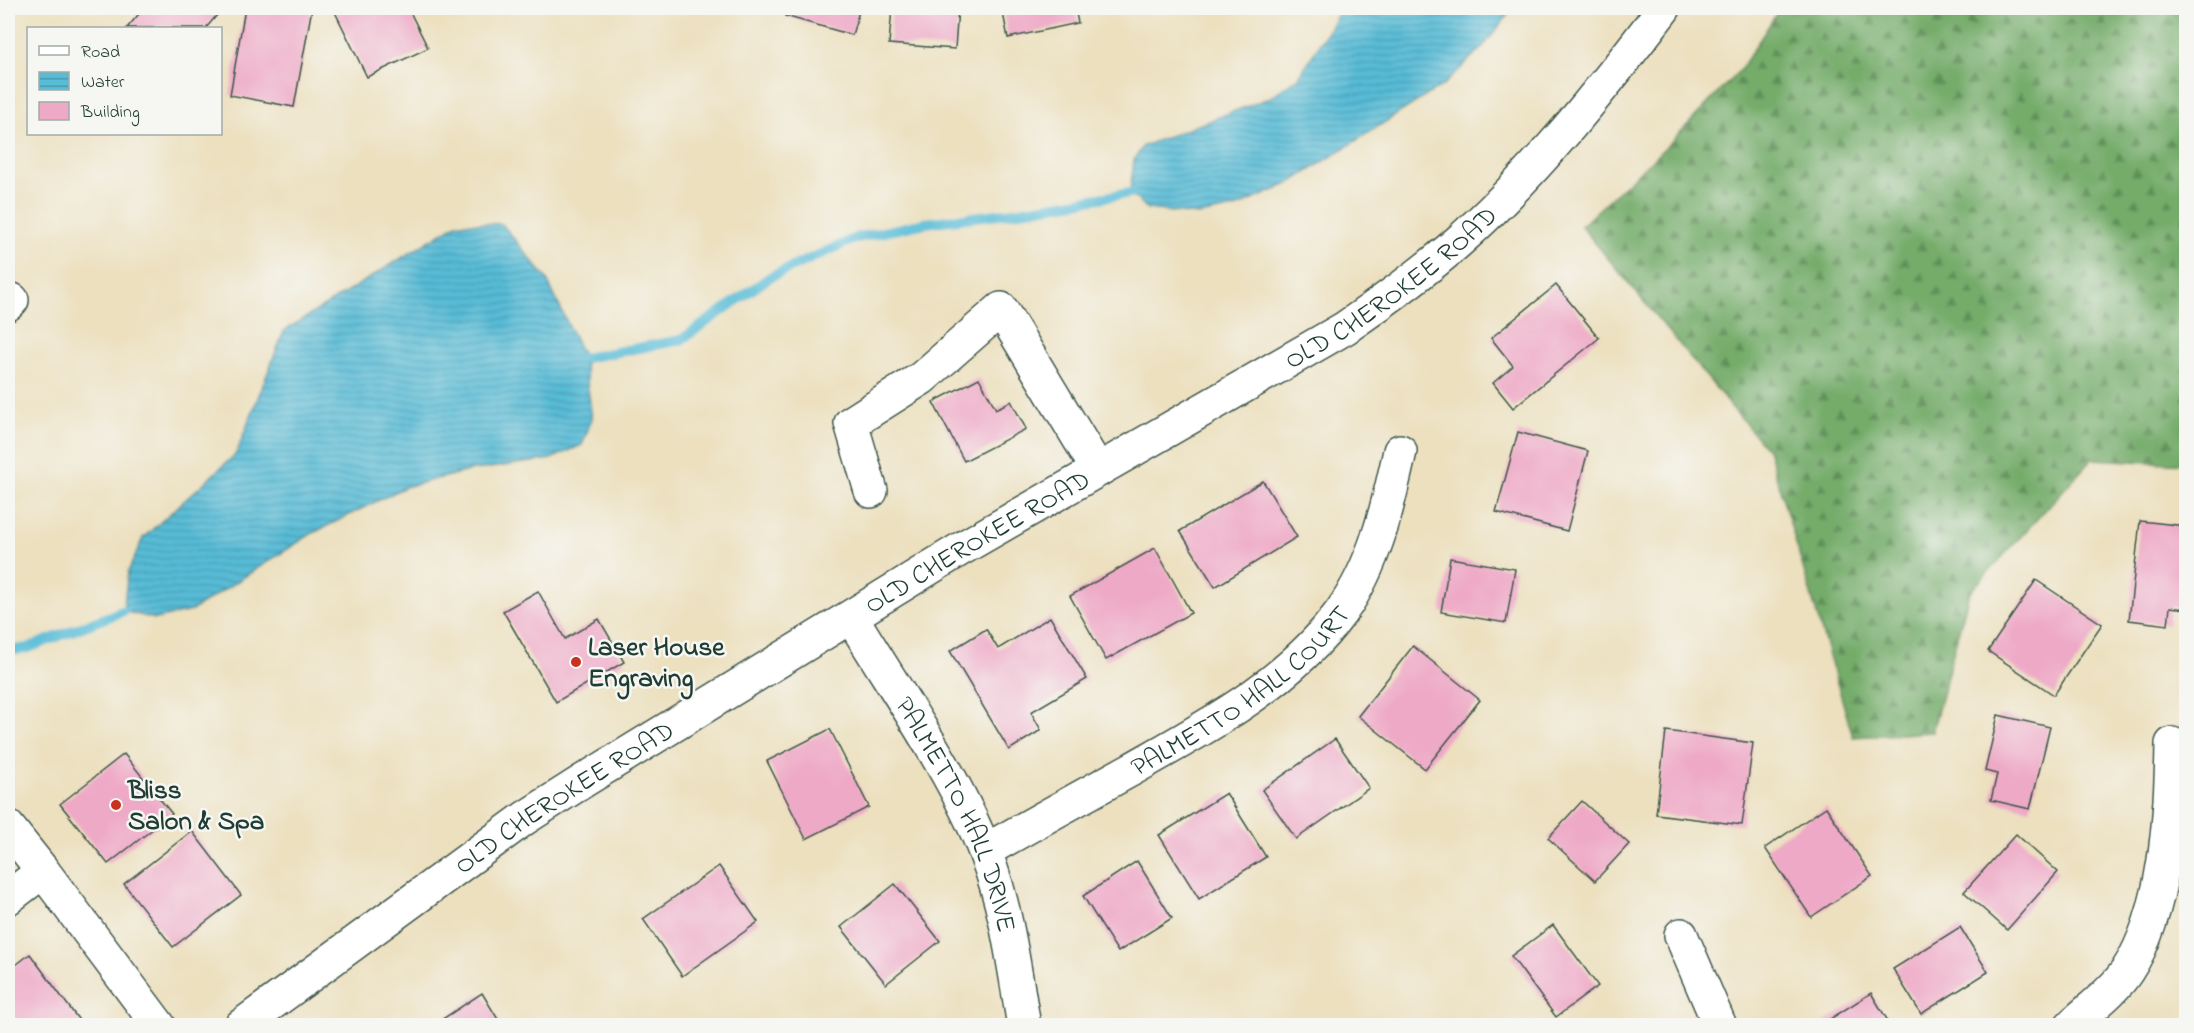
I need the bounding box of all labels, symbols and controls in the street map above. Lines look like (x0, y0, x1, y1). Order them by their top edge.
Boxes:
legend (27, 27, 222, 135)
text: Road (81, 40, 120, 66)
text: Water (81, 70, 125, 96)
text: Building (80, 100, 140, 127)
street label: OLD CHEROKEE ROAD (1278, 198, 1507, 381)
street label: OLD CHEROKEE ROAD (858, 461, 1098, 625)
street label: PALMETTO HALL COURT (1125, 598, 1362, 788)
place label: Laser House Engraving (588, 629, 725, 700)
marker: Laser House Engraving (569, 655, 583, 669)
street label: PALMETTO HALL DRIVE (884, 690, 1024, 936)
street label: OLD CHEROKEE ROAD (447, 712, 683, 885)
place label: Bliss Salon & Spa (126, 772, 264, 842)
marker: Bliss Salon & Spa (109, 798, 123, 812)

